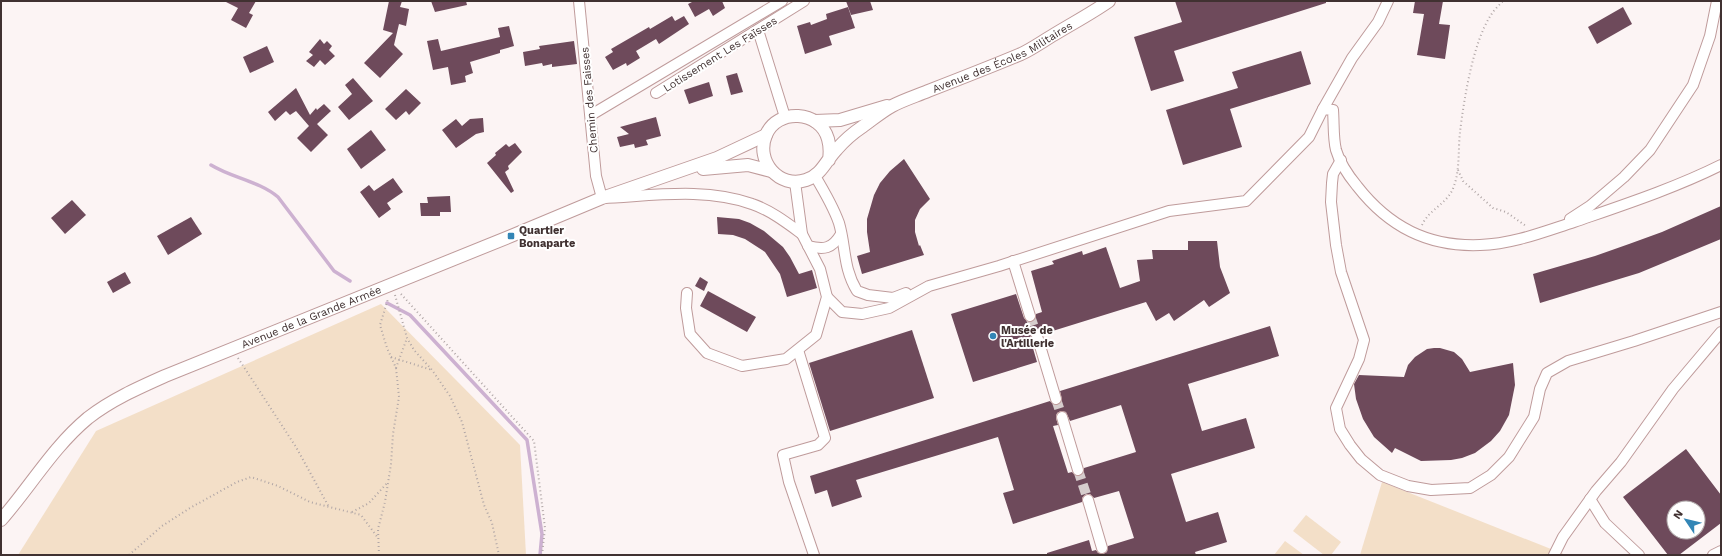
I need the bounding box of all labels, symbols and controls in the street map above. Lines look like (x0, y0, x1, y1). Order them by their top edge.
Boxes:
street label: Lotissement Les Faïsses (661, 14, 780, 95)
street label: Avenue des Écoles Militaires (931, 19, 1075, 96)
street label: Chemin des Faisses (578, 46, 601, 154)
place label: Quartier Bonaparte (519, 224, 575, 250)
marker: Quartier Bonaparte (506, 231, 516, 241)
street label: Avenue de la Grande Armée (240, 283, 383, 351)
place label: Musée de l'Artillerie (1001, 324, 1054, 350)
marker: Musée de l'Artillerie (988, 331, 998, 341)
north arrow (1666, 500, 1706, 540)
text: N (1671, 507, 1686, 522)

